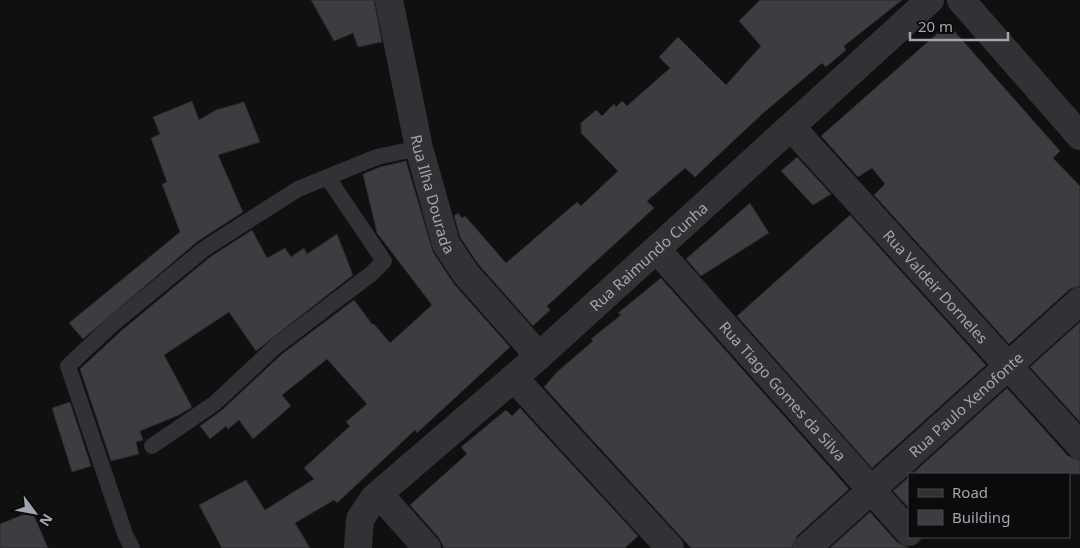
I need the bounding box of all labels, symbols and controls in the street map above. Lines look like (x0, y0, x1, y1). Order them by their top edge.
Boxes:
scale bar (910, 10, 1008, 42)
text: 20 m (918, 16, 953, 36)
street label: Rua Ilha Dourada (407, 133, 460, 258)
street label: Rua Raimundo Cunha (585, 197, 712, 315)
street label: Rua Valdeir Dorneles (879, 225, 993, 348)
street label: Rua Tiago Gomes da Silva (715, 317, 851, 465)
street label: Rua Paulo Xenofonte (904, 347, 1027, 461)
legend (908, 473, 1070, 538)
text: Road (952, 482, 988, 502)
north arrow (10, 488, 60, 538)
text: Building (952, 507, 1010, 527)
text: N (35, 510, 58, 530)

